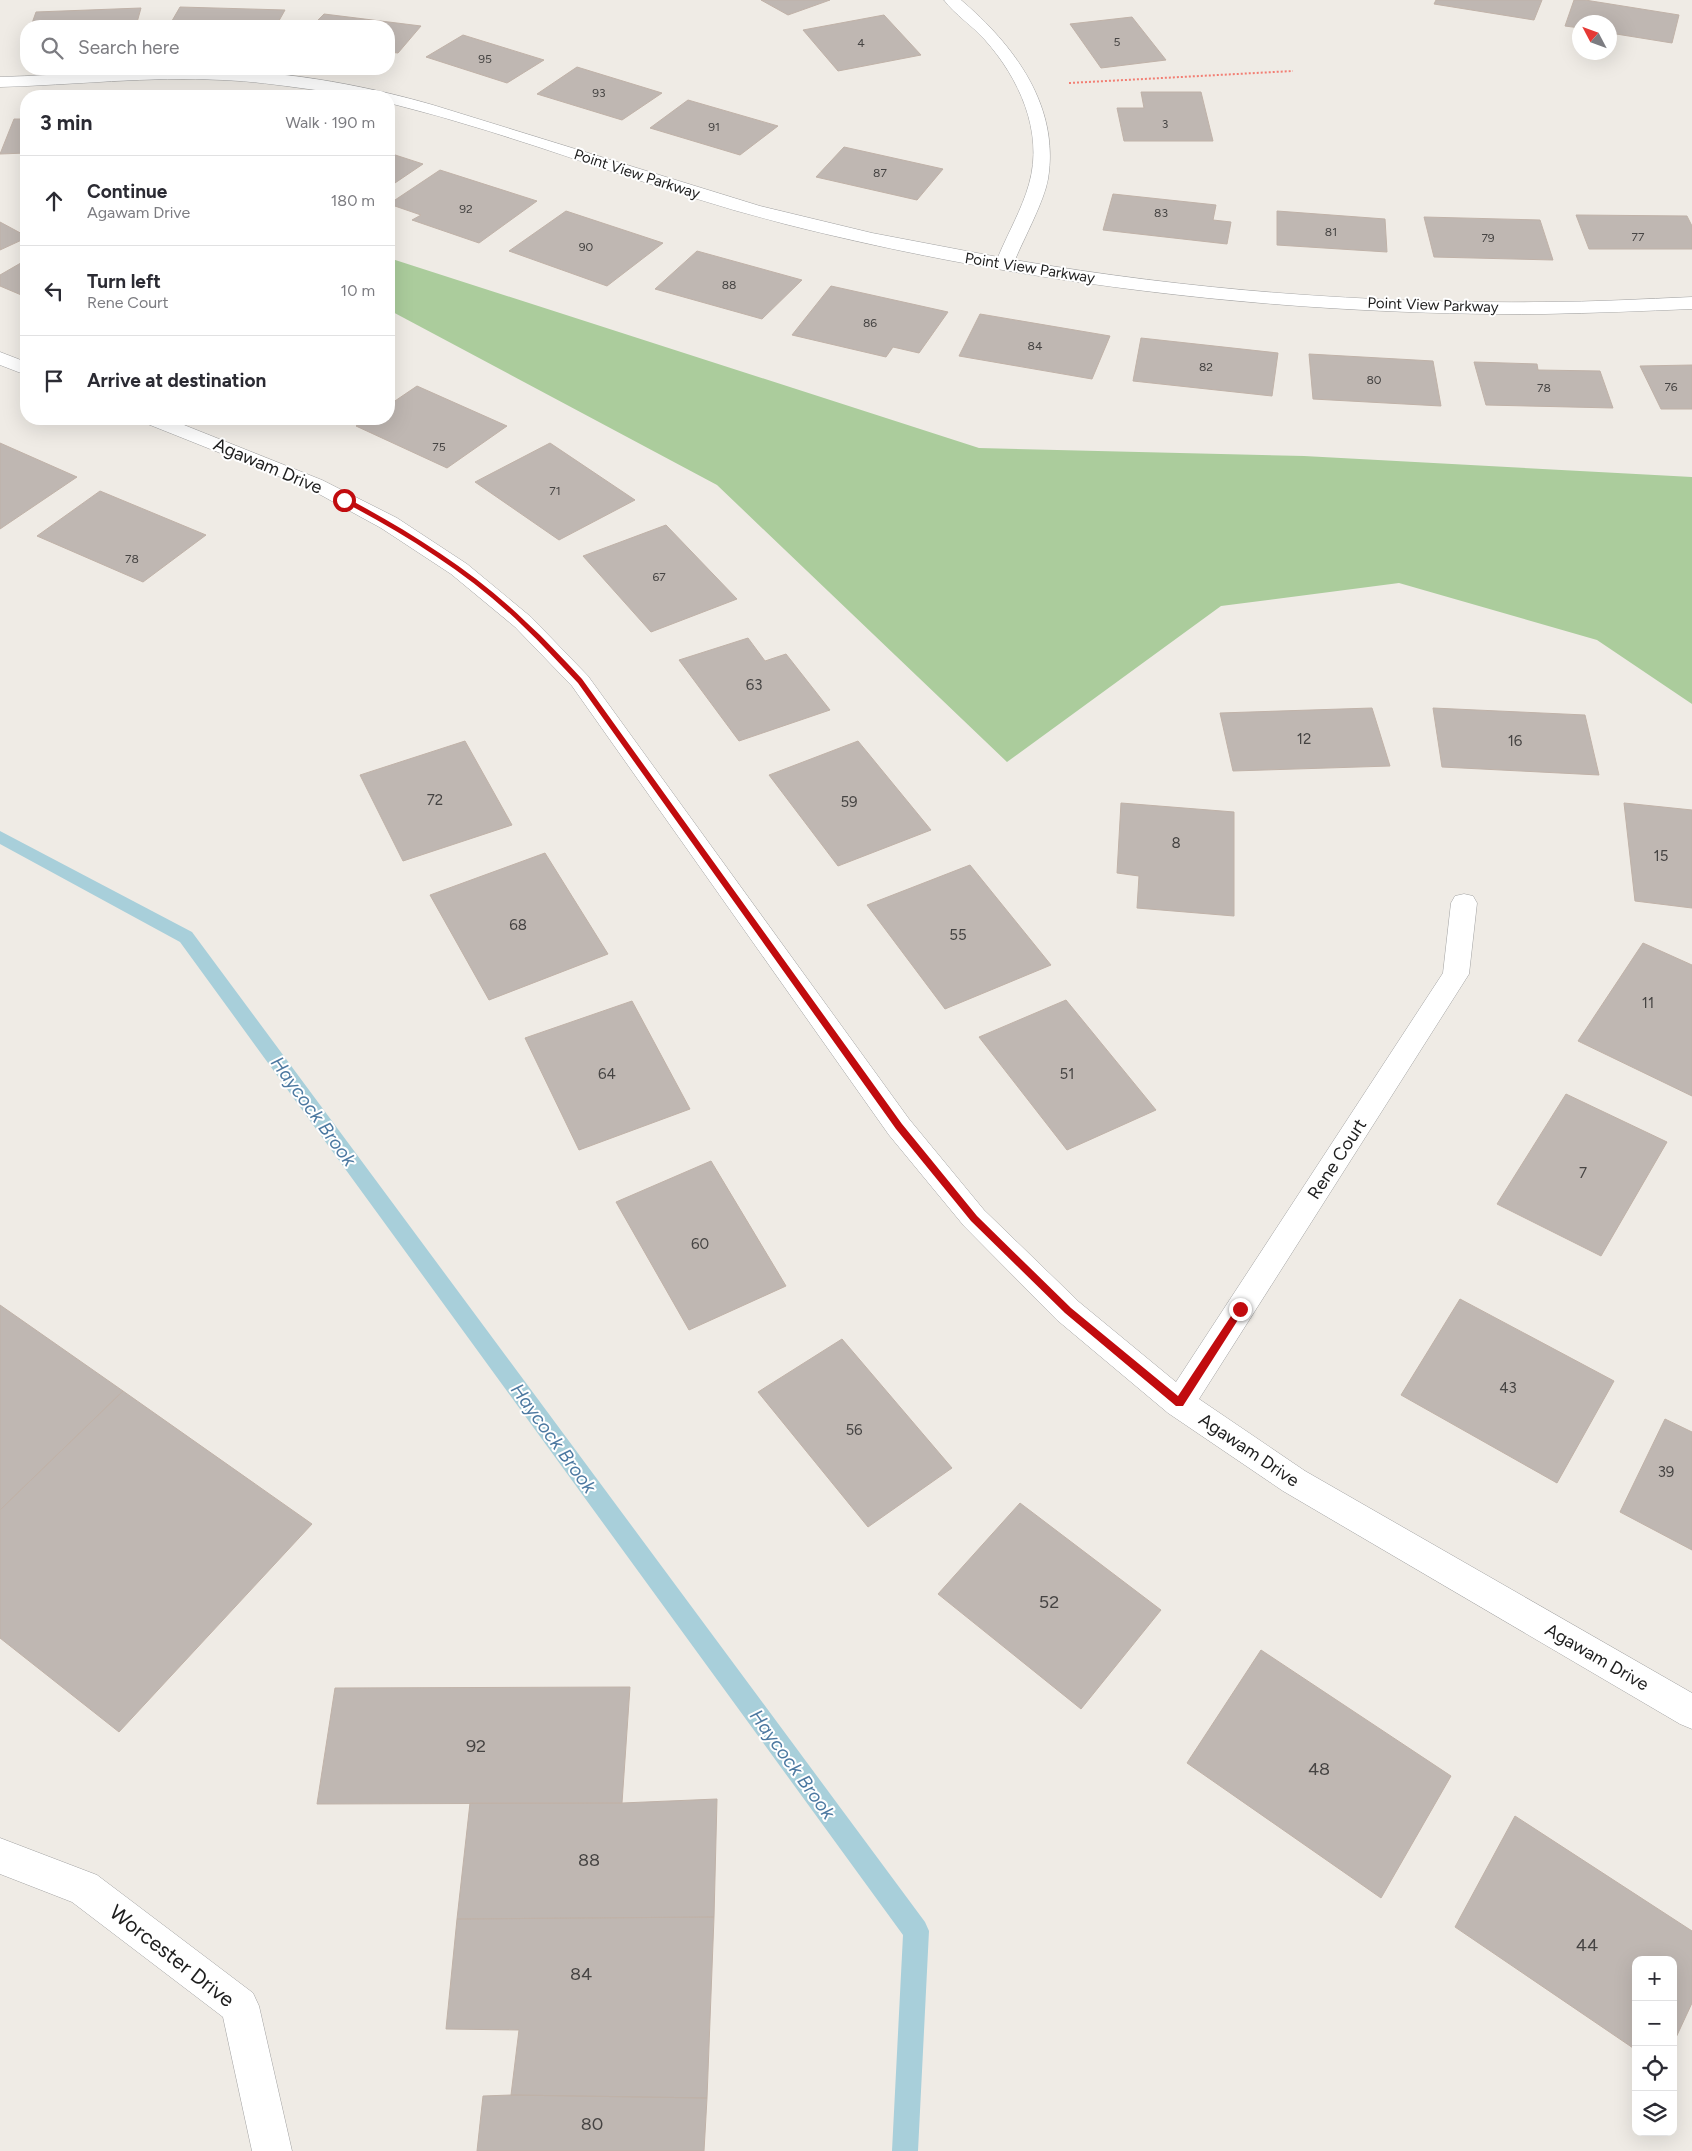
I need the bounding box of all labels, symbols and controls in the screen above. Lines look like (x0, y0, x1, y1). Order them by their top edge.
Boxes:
north arrow (1572, 15, 1617, 60)
search box (20, 20, 395, 75)
icon: search (38, 34, 66, 62)
house number: 5 (1114, 35, 1121, 49)
text: Search here (78, 36, 180, 59)
house number: 4 (857, 36, 865, 50)
house number: 95 (478, 52, 492, 66)
house number: 93 (592, 86, 606, 100)
text: 3 min (40, 110, 92, 135)
text: Walk · 190 m (285, 113, 375, 132)
house number: 3 (1162, 117, 1168, 131)
house number: 91 (708, 120, 720, 134)
street label: Point View Parkway (572, 145, 702, 203)
house number: 87 (873, 166, 887, 180)
text: Continue (87, 180, 167, 203)
icon: ahead (40, 187, 68, 215)
text: 180 m (331, 191, 375, 210)
house number: 92 (459, 202, 473, 216)
text: Agawam Drive (87, 203, 190, 222)
house number: 83 (1154, 206, 1168, 220)
house number: 81 (1325, 225, 1337, 239)
house number: 77 (1632, 230, 1645, 244)
house number: 79 (1481, 231, 1495, 245)
house number: 90 (579, 240, 594, 254)
street label: Point View Parkway (964, 249, 1096, 287)
text: Turn left (87, 270, 161, 293)
icon: left (40, 277, 68, 305)
house number: 88 (722, 278, 736, 292)
text: 10 m (341, 281, 375, 300)
text: Rene Court (87, 293, 169, 312)
street label: Point View Parkway (1367, 294, 1499, 316)
house number: 86 (863, 316, 877, 330)
house number: 84 (1028, 339, 1043, 353)
house number: 82 (1199, 360, 1213, 374)
icon: arrive (40, 367, 68, 395)
text: Arrive at destination (87, 369, 266, 392)
house number: 80 (1366, 373, 1382, 387)
house number: 76 (1664, 380, 1678, 394)
house number: 78 (1537, 381, 1551, 395)
street label: Agawam Drive (210, 433, 326, 499)
house number: 75 (432, 440, 446, 454)
house number: 71 (549, 484, 561, 498)
route start (333, 489, 356, 512)
house number: 78 (125, 552, 139, 566)
house number: 67 (652, 570, 666, 584)
house number: 63 (746, 676, 762, 694)
house number: 12 (1297, 730, 1311, 748)
house number: 16 (1508, 732, 1523, 750)
house number: 72 (427, 791, 443, 809)
house number: 59 (840, 793, 858, 811)
house number: 8 (1171, 834, 1181, 852)
house number: 15 (1654, 847, 1668, 865)
house number: 68 (509, 916, 527, 934)
house number: 55 (949, 926, 967, 944)
house number: 11 (1642, 994, 1654, 1012)
water label: Haycock Brook (266, 1052, 362, 1171)
house number: 64 (598, 1065, 616, 1083)
house number: 51 (1060, 1065, 1074, 1083)
street label: Rene Court (1303, 1114, 1371, 1203)
house number: 7 (1579, 1164, 1587, 1182)
house number: 60 (691, 1235, 709, 1253)
route end (1229, 1298, 1252, 1321)
water label: Haycock Brook (506, 1379, 602, 1498)
house number: 43 (1499, 1379, 1517, 1397)
street label: Agawam Drive (1195, 1408, 1303, 1492)
house number: 56 (845, 1421, 863, 1439)
house number: 39 (1658, 1463, 1674, 1481)
house number: 52 (1039, 1591, 1059, 1613)
street label: Agawam Drive (1541, 1618, 1653, 1696)
water label: Haycock Brook (745, 1705, 841, 1824)
house number: 92 (466, 1735, 486, 1757)
house number: 48 (1308, 1758, 1330, 1780)
house number: 88 (578, 1849, 600, 1871)
street label: Worcester Drive (105, 1899, 240, 2012)
house number: 44 (1576, 1934, 1598, 1956)
map controls (1632, 1956, 1677, 2136)
button: + (1632, 1956, 1677, 2001)
house number: 84 (570, 1963, 592, 1985)
button: − (1632, 2001, 1677, 2046)
button: locate (1632, 2046, 1677, 2091)
button: layers (1632, 2091, 1677, 2136)
house number: 80 (581, 2113, 603, 2135)

